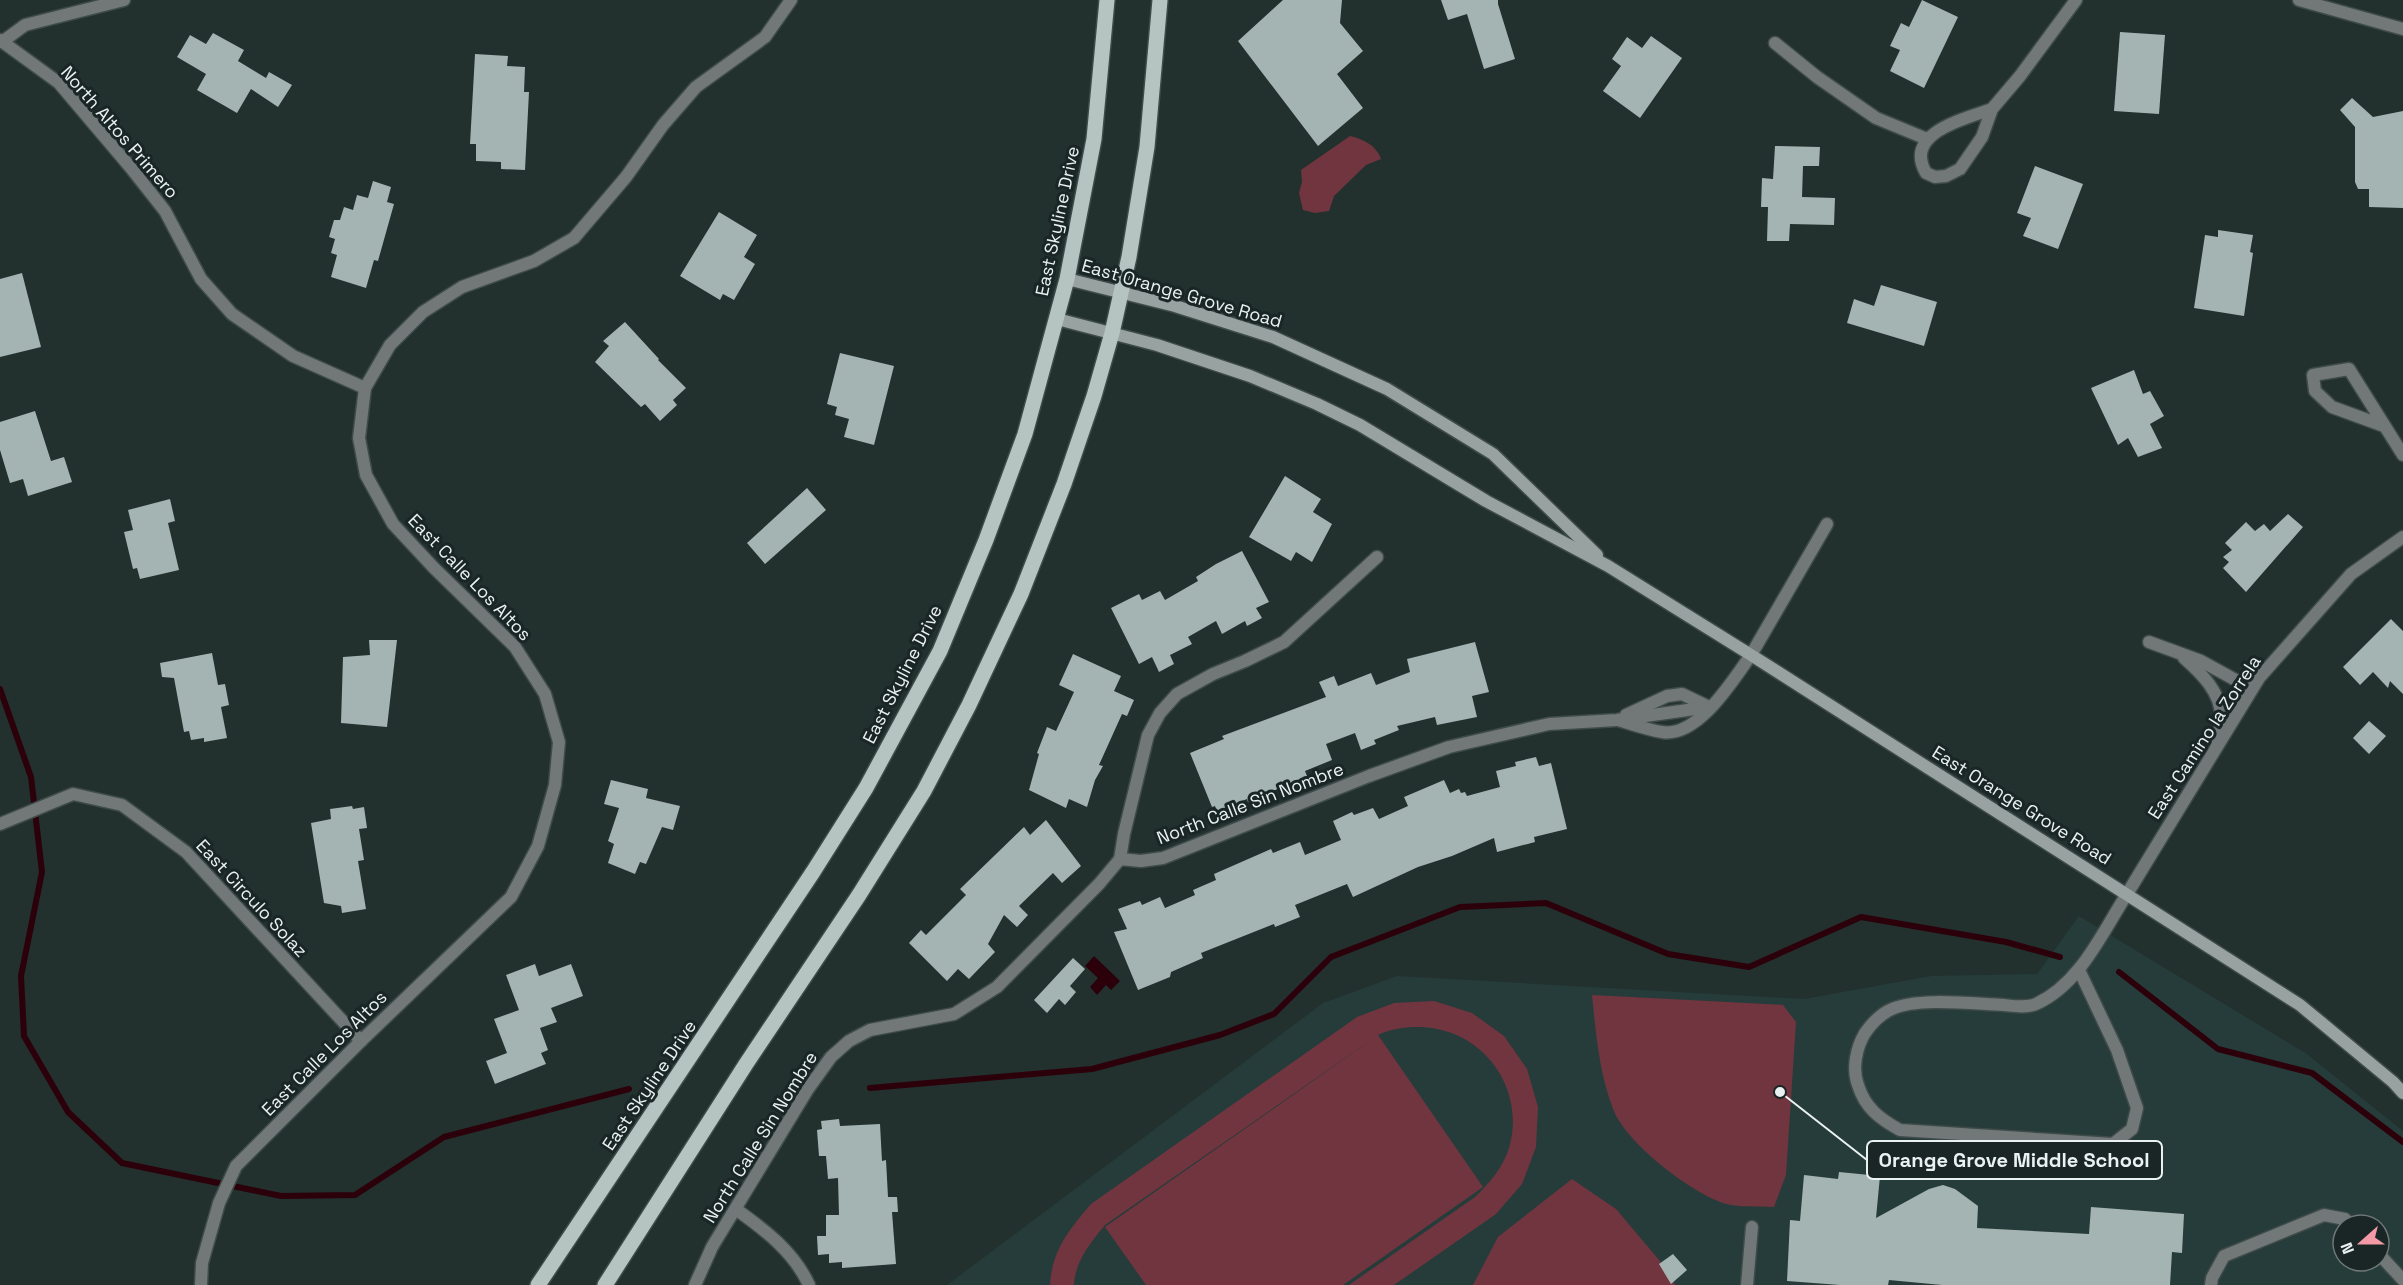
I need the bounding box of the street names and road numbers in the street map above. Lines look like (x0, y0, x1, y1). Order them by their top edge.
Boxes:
street label: North Altos Primero (56, 61, 184, 203)
street label: East Skyline Drive (1030, 144, 1084, 298)
street label: East Orange Grove Road (1079, 253, 1285, 333)
street label: East Calle Los Altos (403, 509, 537, 645)
street label: East Skyline Drive (857, 601, 947, 747)
street label: East Camino la Zorrela (2142, 651, 2266, 823)
street label: East Orange Grove Road (1928, 740, 2116, 870)
street label: North Calle Sin Nombre (1153, 757, 1347, 849)
street label: East Circulo Solaz (191, 834, 313, 962)
street label: East Calle Los Altos (257, 986, 391, 1120)
street label: East Skyline Drive (597, 1015, 701, 1155)
street label: North Calle Sin Nombre (698, 1047, 822, 1227)

